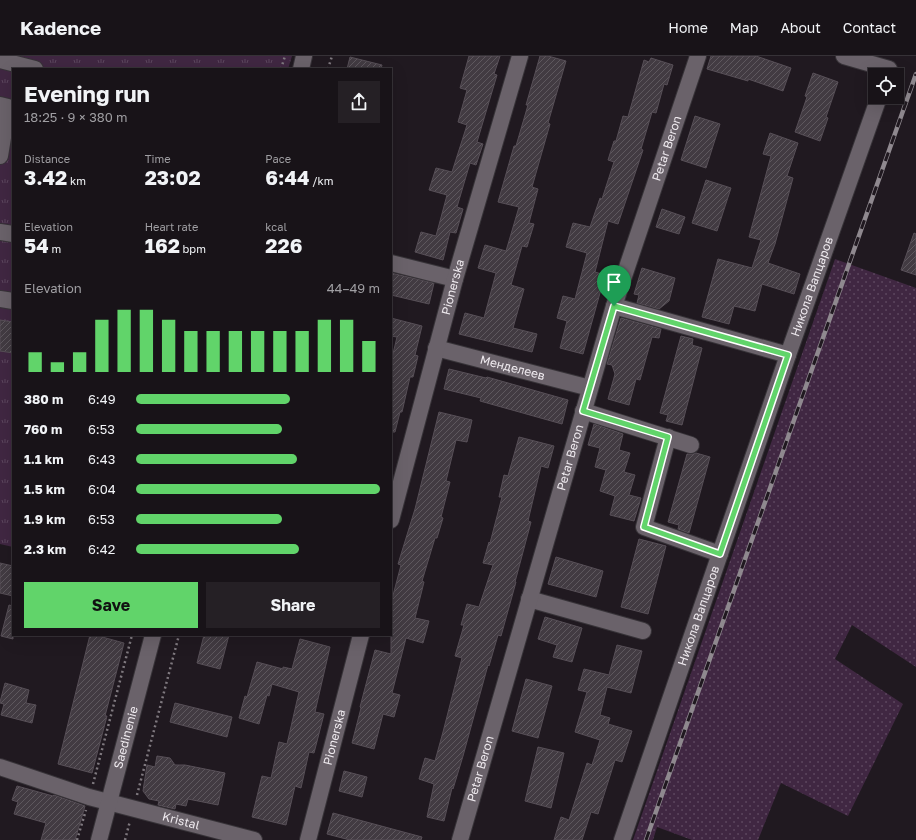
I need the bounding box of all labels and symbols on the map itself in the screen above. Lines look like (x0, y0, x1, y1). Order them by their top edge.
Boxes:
street label: Petar Beron (649, 114, 684, 183)
street label: Никола Вапцаров (787, 234, 836, 338)
street label: Pionerska (438, 257, 467, 316)
pin (597, 265, 631, 306)
street label: Менделеев (479, 352, 547, 383)
street label: Petar Beron (553, 423, 586, 492)
street label: Никола Вапцаров (674, 563, 722, 668)
street label: Saedinenie (110, 704, 141, 770)
street label: Pionerska (320, 708, 348, 767)
street label: Petar Beron (463, 734, 497, 804)
street label: Kristal (161, 808, 202, 833)

